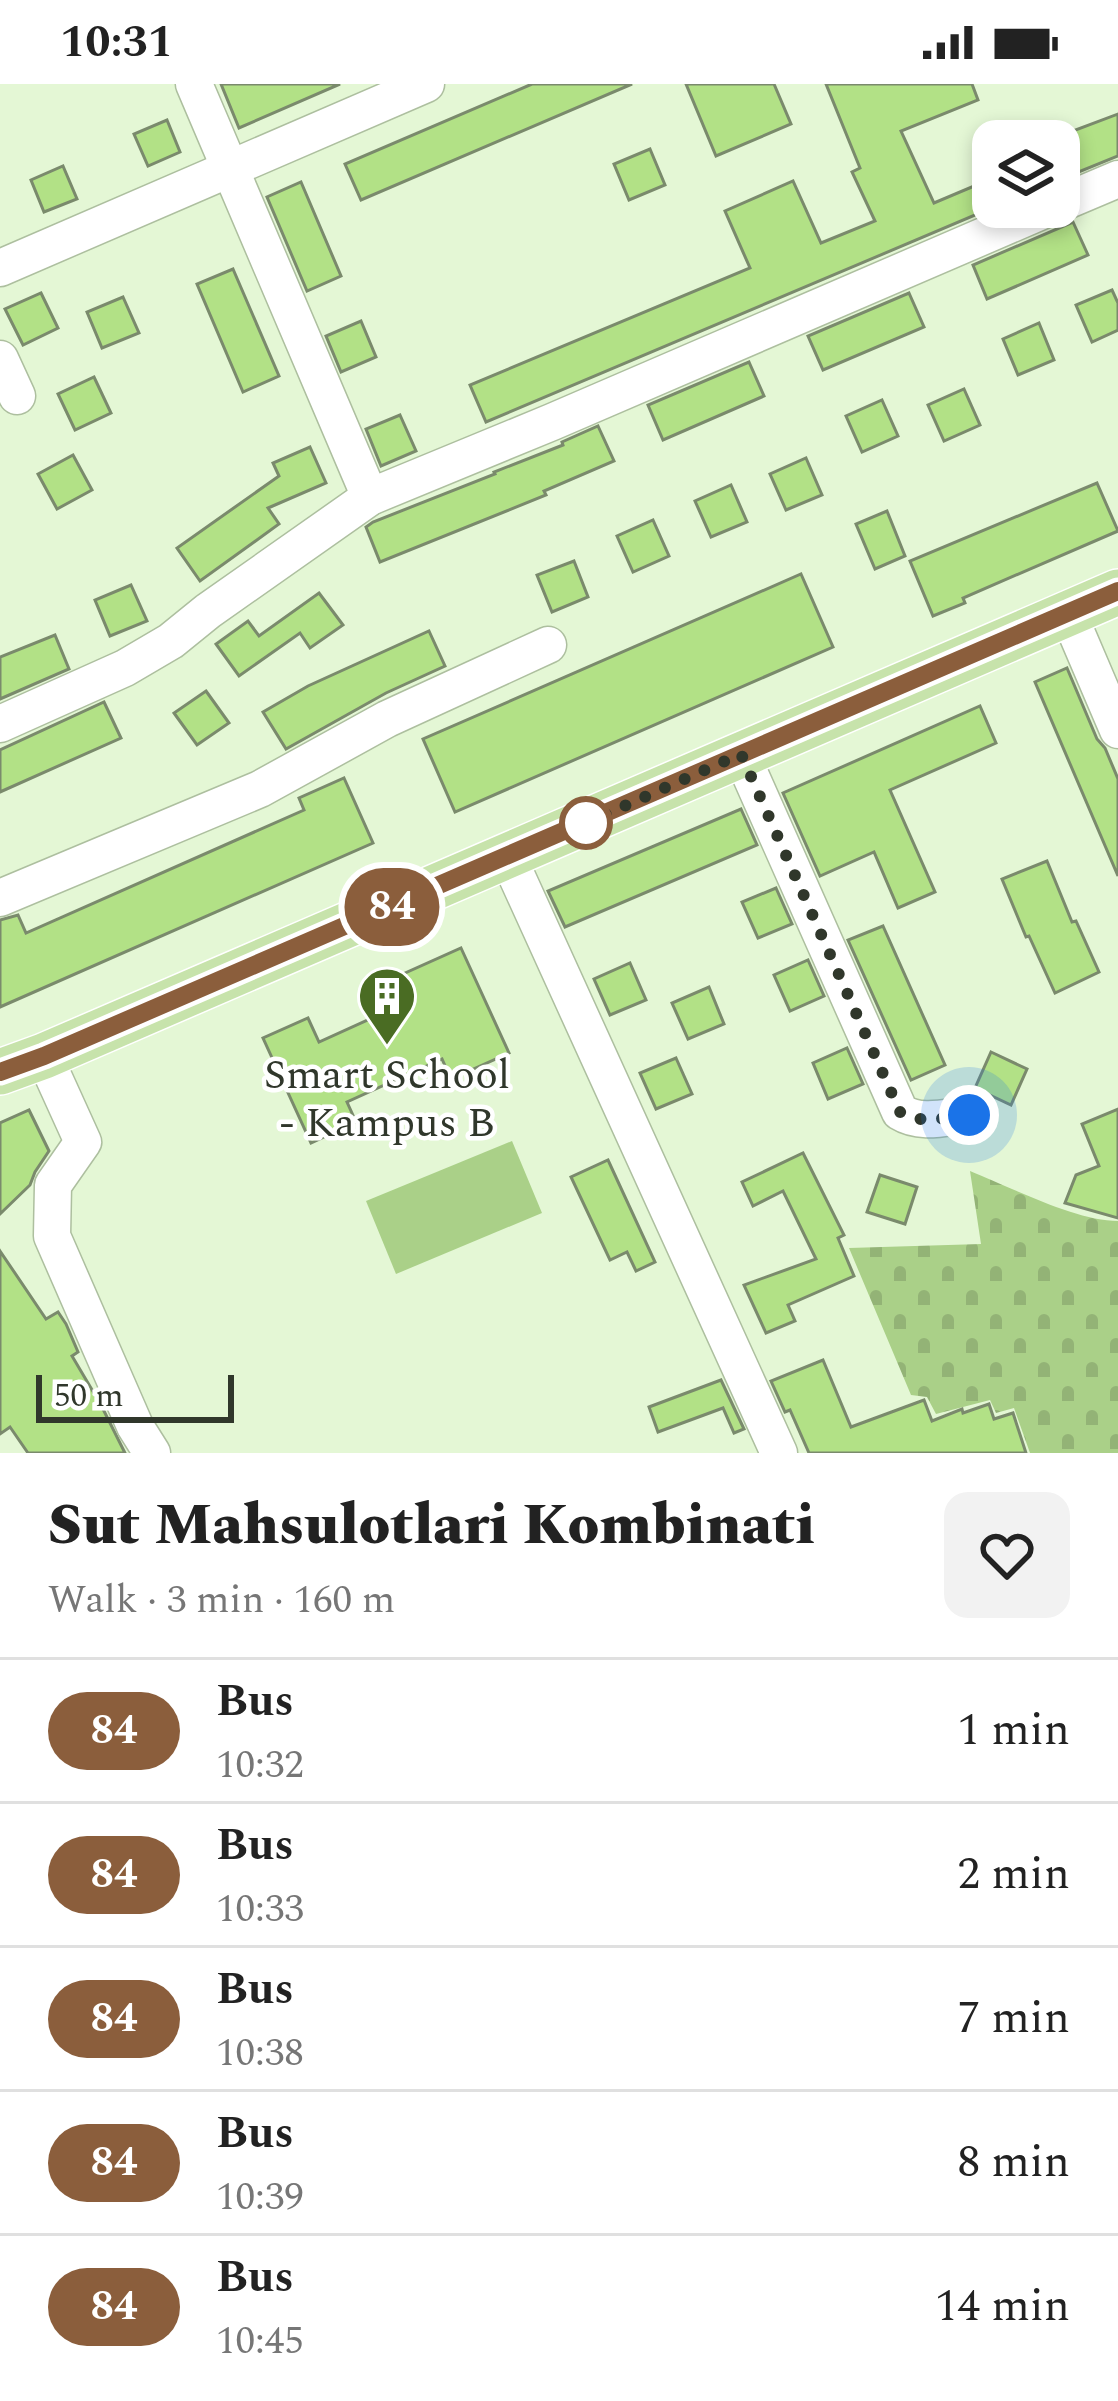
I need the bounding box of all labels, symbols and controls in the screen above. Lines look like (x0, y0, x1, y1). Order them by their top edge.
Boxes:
text: 10:31 (60, 8, 173, 77)
map controls (972, 120, 1080, 228)
button: layers (972, 120, 1080, 228)
unlabelled marker (561, 798, 611, 848)
line badge: 84 (338, 868, 446, 946)
text: 84 (368, 875, 416, 938)
building icon: Smart School - Kampus B (356, 965, 418, 1047)
place label: Smart School - Kampus B (264, 1044, 510, 1155)
your location (939, 1085, 999, 1145)
scale bar (36, 1369, 234, 1422)
text: 50 m (54, 1371, 124, 1421)
text: Sut Mahsulotlari Kombinati (48, 1483, 815, 1569)
button: heart (944, 1492, 1070, 1618)
text: Walk · 3 min · 160 m (48, 1571, 395, 1630)
text: Bus (216, 1667, 294, 1736)
text: 1 min (957, 1696, 1070, 1765)
text: 84 (90, 1699, 138, 1762)
text: 10:32 (216, 1736, 304, 1795)
text: Bus (216, 1811, 294, 1880)
text: 2 min (957, 1840, 1070, 1909)
text: 84 (90, 1843, 138, 1906)
text: 10:33 (216, 1880, 304, 1939)
text: Bus (216, 1955, 294, 2024)
text: 7 min (957, 1984, 1070, 2053)
text: 84 (90, 1987, 138, 2050)
text: 10:38 (216, 2024, 304, 2083)
text: Bus (216, 2099, 294, 2168)
text: 8 min (957, 2128, 1070, 2197)
text: 84 (90, 2131, 138, 2194)
text: 10:39 (216, 2168, 304, 2227)
text: Bus (216, 2243, 294, 2312)
text: 14 min (935, 2272, 1070, 2341)
text: 84 (90, 2275, 138, 2338)
text: 10:45 (216, 2312, 304, 2371)

